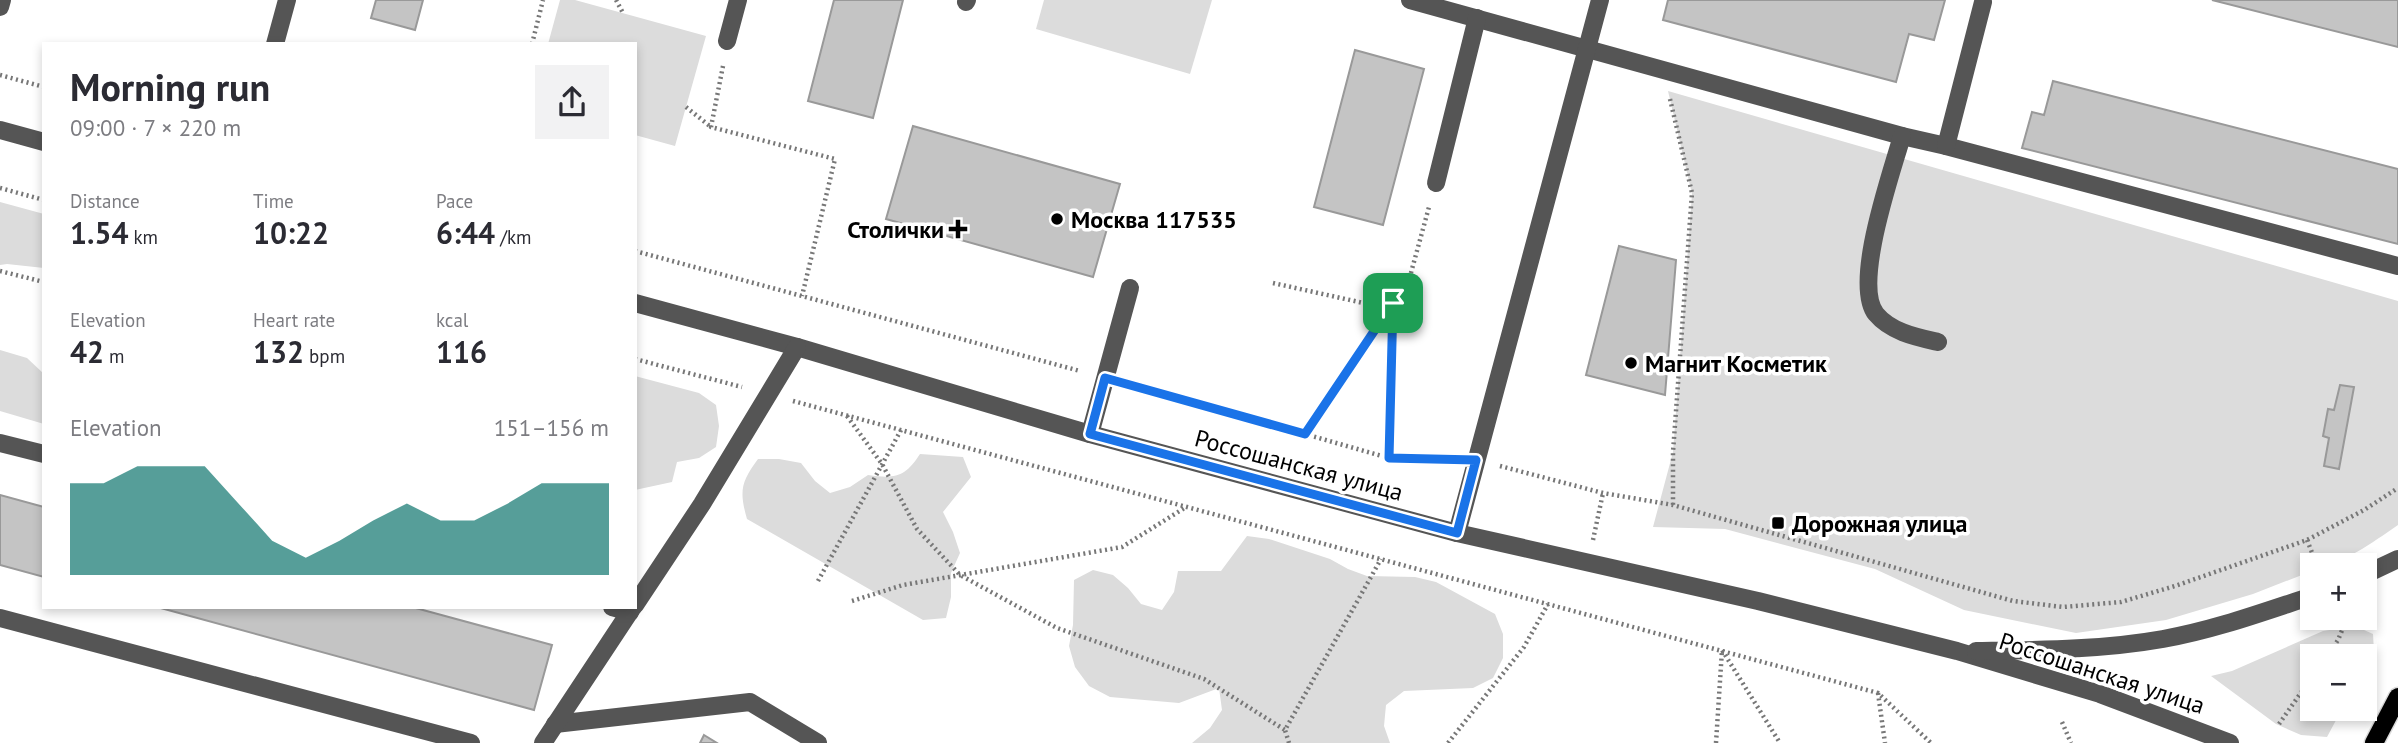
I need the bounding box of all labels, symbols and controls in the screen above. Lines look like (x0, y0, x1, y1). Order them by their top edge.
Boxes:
text: Morning run (70, 62, 270, 111)
button: share (535, 65, 609, 139)
text: 09:00 · 7 × 220 m (70, 113, 241, 142)
text: Distance (70, 189, 140, 213)
text: Time (253, 189, 294, 213)
text: Pace (436, 189, 473, 213)
place label: Москва 117535 (1071, 204, 1237, 235)
marker: Москва 117535 (1049, 211, 1065, 227)
text: 1.54 (70, 213, 128, 252)
text: 10:22 (253, 213, 329, 252)
text: 6:44 (436, 213, 495, 252)
place label: Столички (847, 214, 944, 245)
marker: Столички (950, 221, 966, 237)
text: km (128, 225, 158, 249)
text: /km (495, 225, 531, 249)
pin (1363, 273, 1423, 333)
icon: arrive (1374, 284, 1412, 322)
text: Elevation (70, 308, 146, 332)
text: Heart rate (253, 308, 335, 332)
text: kcal (436, 308, 468, 332)
text: 42 (70, 332, 104, 371)
text: 132 (253, 332, 304, 371)
text: 116 (436, 332, 487, 371)
text: m (104, 344, 125, 368)
text: bpm (304, 344, 345, 368)
place label: Магнит Косметик (1645, 348, 1827, 379)
marker: Магнит Косметик (1623, 355, 1639, 371)
text: Elevation (70, 413, 162, 442)
text: 151–156 m (494, 413, 609, 442)
street label: Россошанская улица (1191, 422, 1407, 508)
place label: Дорожная улица (1792, 508, 1968, 539)
marker: Дорожная улица (1770, 515, 1786, 531)
map controls (2300, 553, 2377, 721)
button: + (2300, 553, 2377, 630)
street label: Россошанская улица (1995, 625, 2209, 721)
button: − (2300, 644, 2377, 721)

